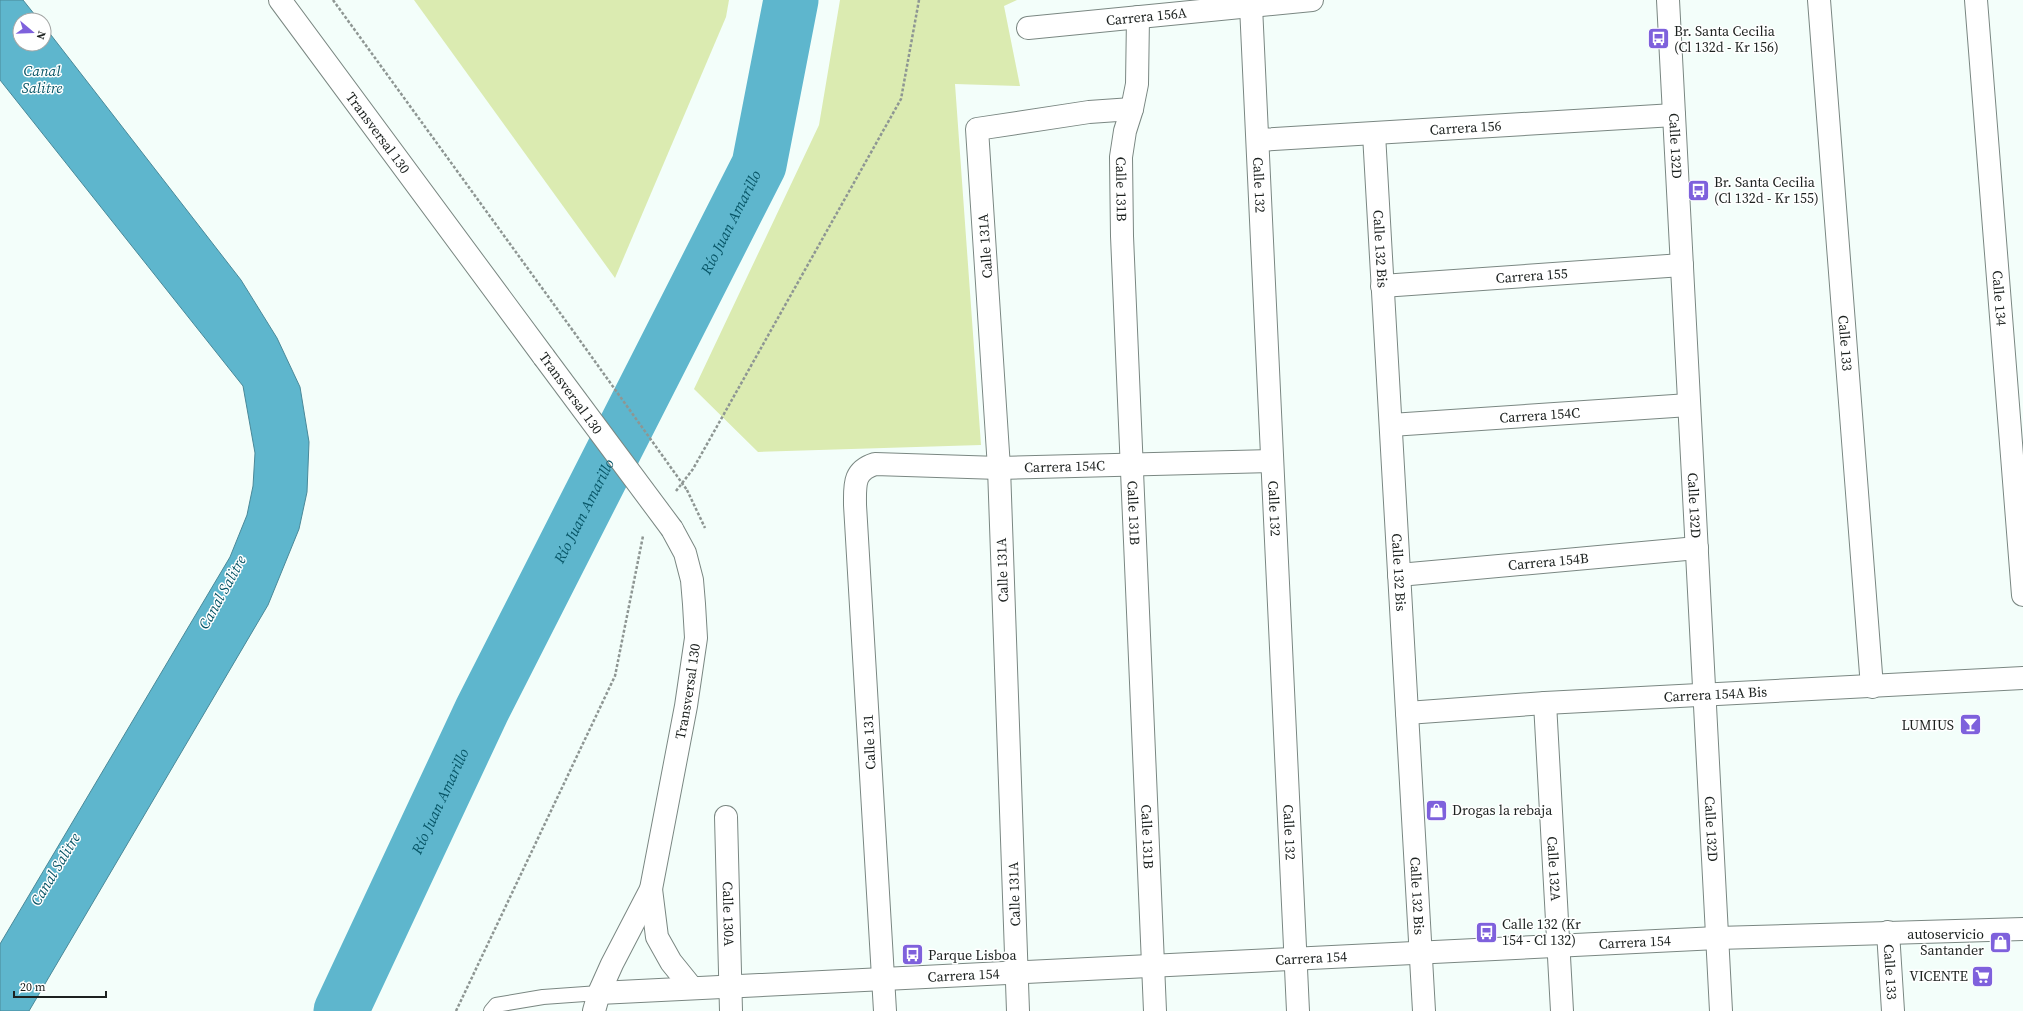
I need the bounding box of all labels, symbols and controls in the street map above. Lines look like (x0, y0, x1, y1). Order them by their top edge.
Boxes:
street label: Carrera 156A (1105, 2, 1189, 30)
north arrow (12, 12, 52, 52)
place label: Br. Santa Cecilia (Cl 132d - Kr 156) (1674, 21, 1779, 57)
bus stop icon: Br. Santa Cecilia (Cl 132d - Kr 156) (1646, 26, 1672, 52)
text: N (33, 29, 49, 41)
water label: Canal Salitre (22, 60, 62, 98)
street label: Transversal 130 (341, 88, 415, 178)
street label: Calle 132D (1664, 112, 1687, 179)
street label: Carrera 156 (1429, 115, 1502, 140)
street label: Calle 132 (1248, 156, 1271, 213)
street label: Calle 131B (1111, 157, 1132, 222)
water label: Río Juan Amarillo (694, 166, 765, 278)
place label: Br. Santa Cecilia (Cl 132d - Kr 155) (1714, 172, 1819, 208)
bus stop icon: Br. Santa Cecilia (Cl 132d - Kr 155) (1686, 177, 1712, 203)
street label: Calle 132 Bis (1368, 209, 1393, 288)
street label: Calle 131A (973, 212, 997, 279)
street label: Carrera 155 (1495, 263, 1568, 288)
street label: Calle 134 (1987, 269, 2012, 327)
street label: Calle 133 (1833, 314, 1858, 372)
street label: Transversal 130 (534, 348, 608, 438)
street label: Carrera 154C (1499, 402, 1581, 428)
water label: Río Juan Amarillo (548, 455, 619, 567)
street label: Carrera 154C (1024, 455, 1105, 477)
street label: Calle 132D (1683, 472, 1706, 539)
street label: Calle 131B (1122, 480, 1145, 546)
street label: Calle 132 (1263, 480, 1286, 537)
street label: Calle 132 Bis (1387, 533, 1411, 612)
street label: Calle 131A (991, 536, 1013, 603)
street label: Carrera 154B (1507, 548, 1590, 575)
water label: Canal Salitre (193, 551, 251, 633)
street label: Transversal 130 (670, 642, 705, 741)
street label: Carrera 154A Bis (1663, 681, 1768, 707)
bar icon: LUMIUS (1957, 712, 1983, 738)
street label: Calle 131 (858, 714, 880, 770)
place label: LUMIUS (1901, 715, 1954, 735)
water label: Río Juan Amarillo (405, 745, 473, 858)
street label: Calle 132D (1700, 796, 1723, 862)
shop icon: Drogas la rebaja (1424, 797, 1450, 823)
place label: Drogas la rebaja (1452, 800, 1553, 820)
street label: Calle 131B (1136, 804, 1159, 869)
street label: Calle 132 (1278, 804, 1301, 860)
water label: Canal Salitre (25, 829, 85, 909)
street label: Calle 132A (1542, 836, 1566, 902)
street label: Calle 132 Bis (1405, 856, 1430, 935)
street label: Calle 131A (1003, 860, 1025, 927)
street label: Calle 130A (718, 881, 739, 947)
place label: Calle 132 (Kr 154 - Cl 132) (1502, 914, 1581, 950)
bus stop icon: Calle 132 (Kr 154 - Cl 132) (1473, 919, 1499, 945)
place label: autoservicio Santander (1907, 924, 1984, 960)
shop icon: autoservicio Santander (1987, 929, 2013, 955)
street label: Carrera 154 (1598, 930, 1671, 954)
bus stop icon: Parque Lisboa (900, 942, 926, 968)
street label: Calle 133 (1879, 943, 1902, 1000)
place label: Parque Lisboa (928, 945, 1018, 965)
street label: Carrera 154 (1275, 946, 1348, 970)
street label: Carrera 154 (927, 963, 1000, 987)
supermarket icon: VICENTE (1970, 963, 1996, 989)
place label: VICENTE (1909, 966, 1968, 986)
scale bar (14, 973, 106, 999)
text: 20 m (20, 979, 46, 995)

